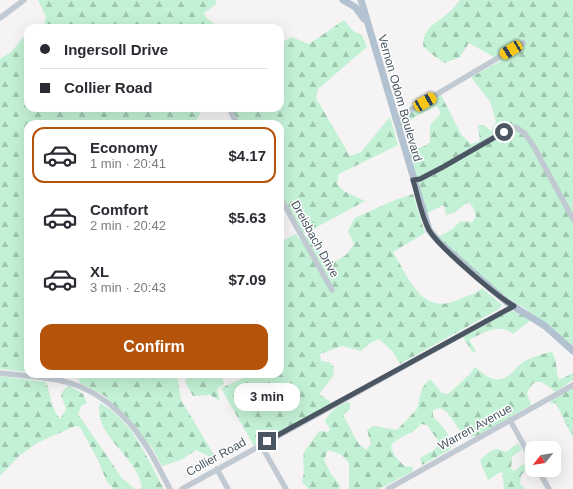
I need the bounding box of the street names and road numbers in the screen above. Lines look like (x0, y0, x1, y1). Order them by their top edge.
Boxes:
street label: Vernon Odom Boulevard (375, 33, 425, 163)
street label: Dreisbach Drive (288, 198, 342, 280)
street label: Warren Avenue (436, 401, 515, 453)
street label: Collier Road (184, 435, 248, 479)

